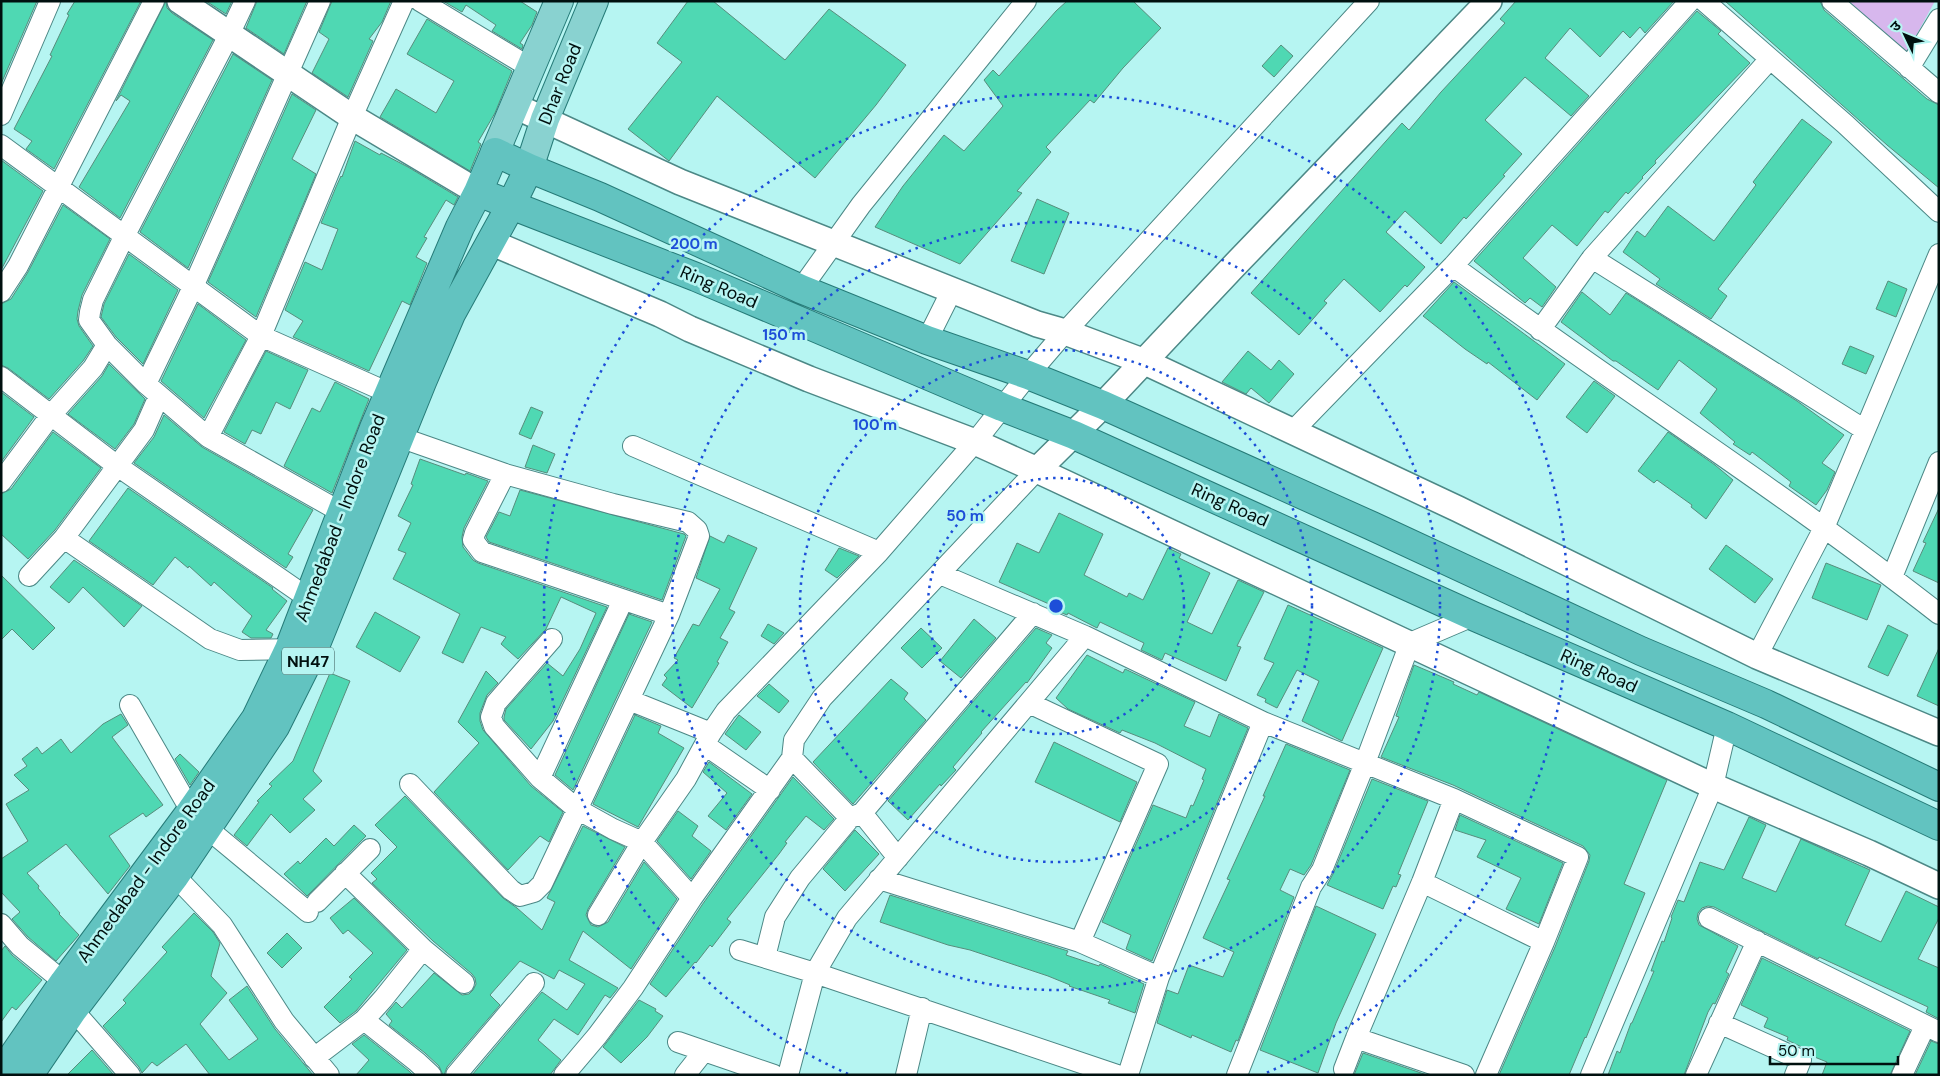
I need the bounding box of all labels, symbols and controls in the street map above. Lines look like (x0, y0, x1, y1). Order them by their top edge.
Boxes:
north arrow (1880, 10, 1930, 60)
text: उ (1886, 16, 1905, 35)
street label: Dhar Road (533, 40, 587, 128)
text: 200 m (670, 234, 718, 254)
street label: Ring Road (677, 260, 761, 314)
text: 150 m (763, 325, 806, 345)
street label: Ahmedabad - Indore Road (289, 411, 391, 625)
text: 100 m (853, 415, 897, 435)
street label: Ring Road (1188, 477, 1272, 533)
text: 50 m (946, 506, 984, 526)
centre of rings (1047, 597, 1065, 615)
street label: Ring Road (1557, 643, 1641, 699)
road number: NH47 (282, 648, 334, 674)
street label: Ahmedabad - Indore Road (71, 775, 221, 967)
scale bar (1770, 1034, 1898, 1066)
text: 50 m (1778, 1041, 1815, 1061)

